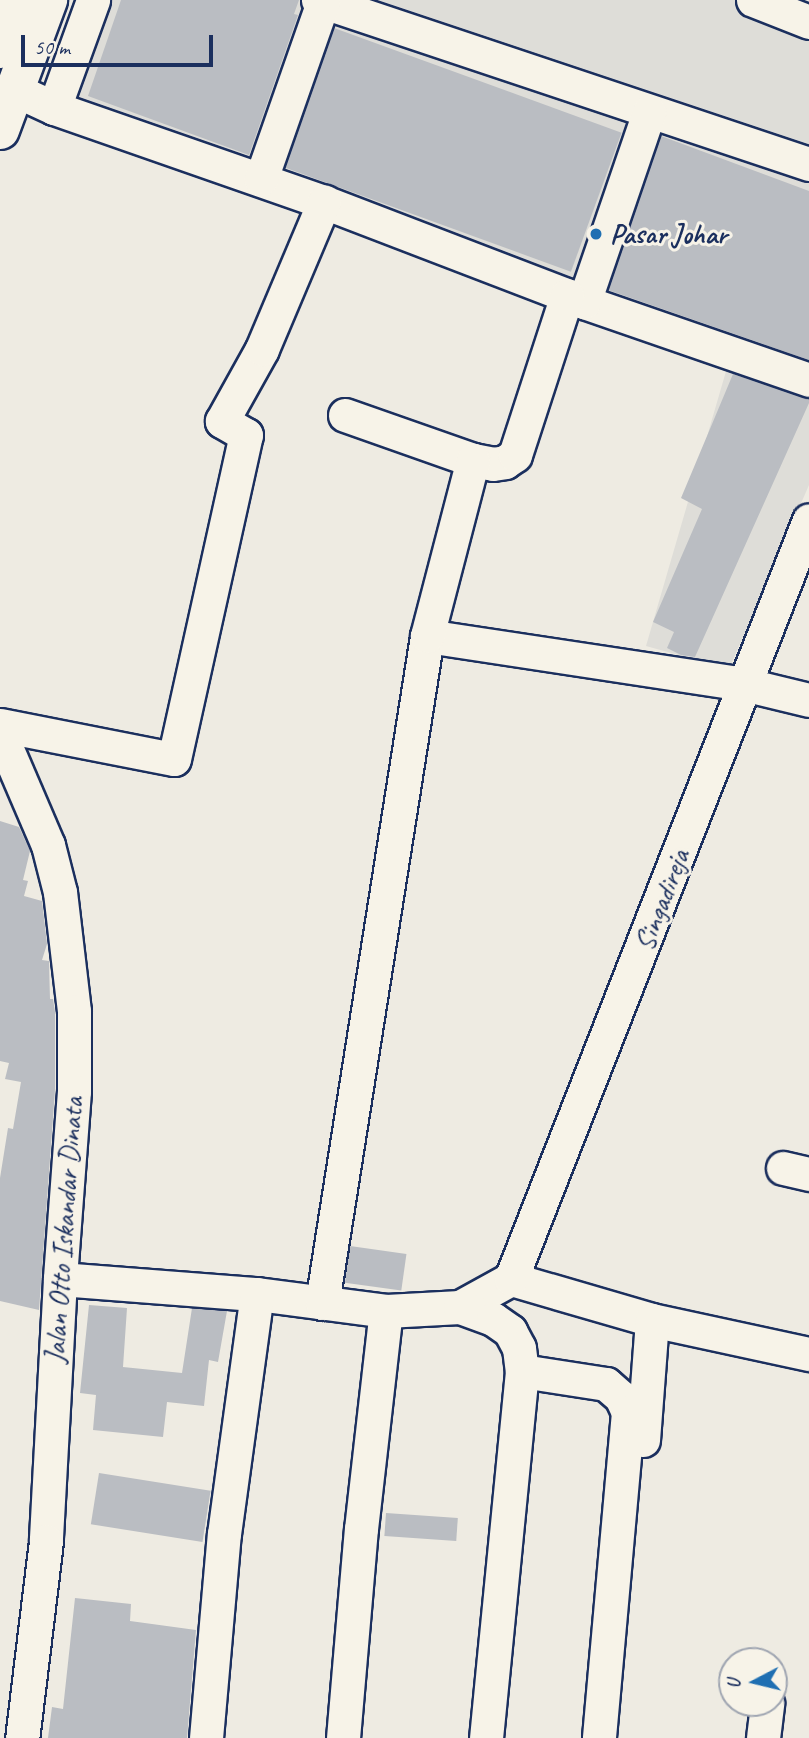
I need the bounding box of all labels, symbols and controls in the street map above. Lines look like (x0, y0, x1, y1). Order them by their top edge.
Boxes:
scale bar (24, 21, 217, 65)
text: 50 m (34, 34, 70, 60)
place label: Pasar Johar (610, 217, 726, 251)
marker: Pasar Johar (588, 226, 604, 242)
street label: Singadireja (627, 845, 697, 955)
street label: Jalan Otto Iskandar Dinata (38, 1096, 90, 1364)
north arrow (718, 1647, 788, 1717)
text: U (722, 1678, 747, 1690)

